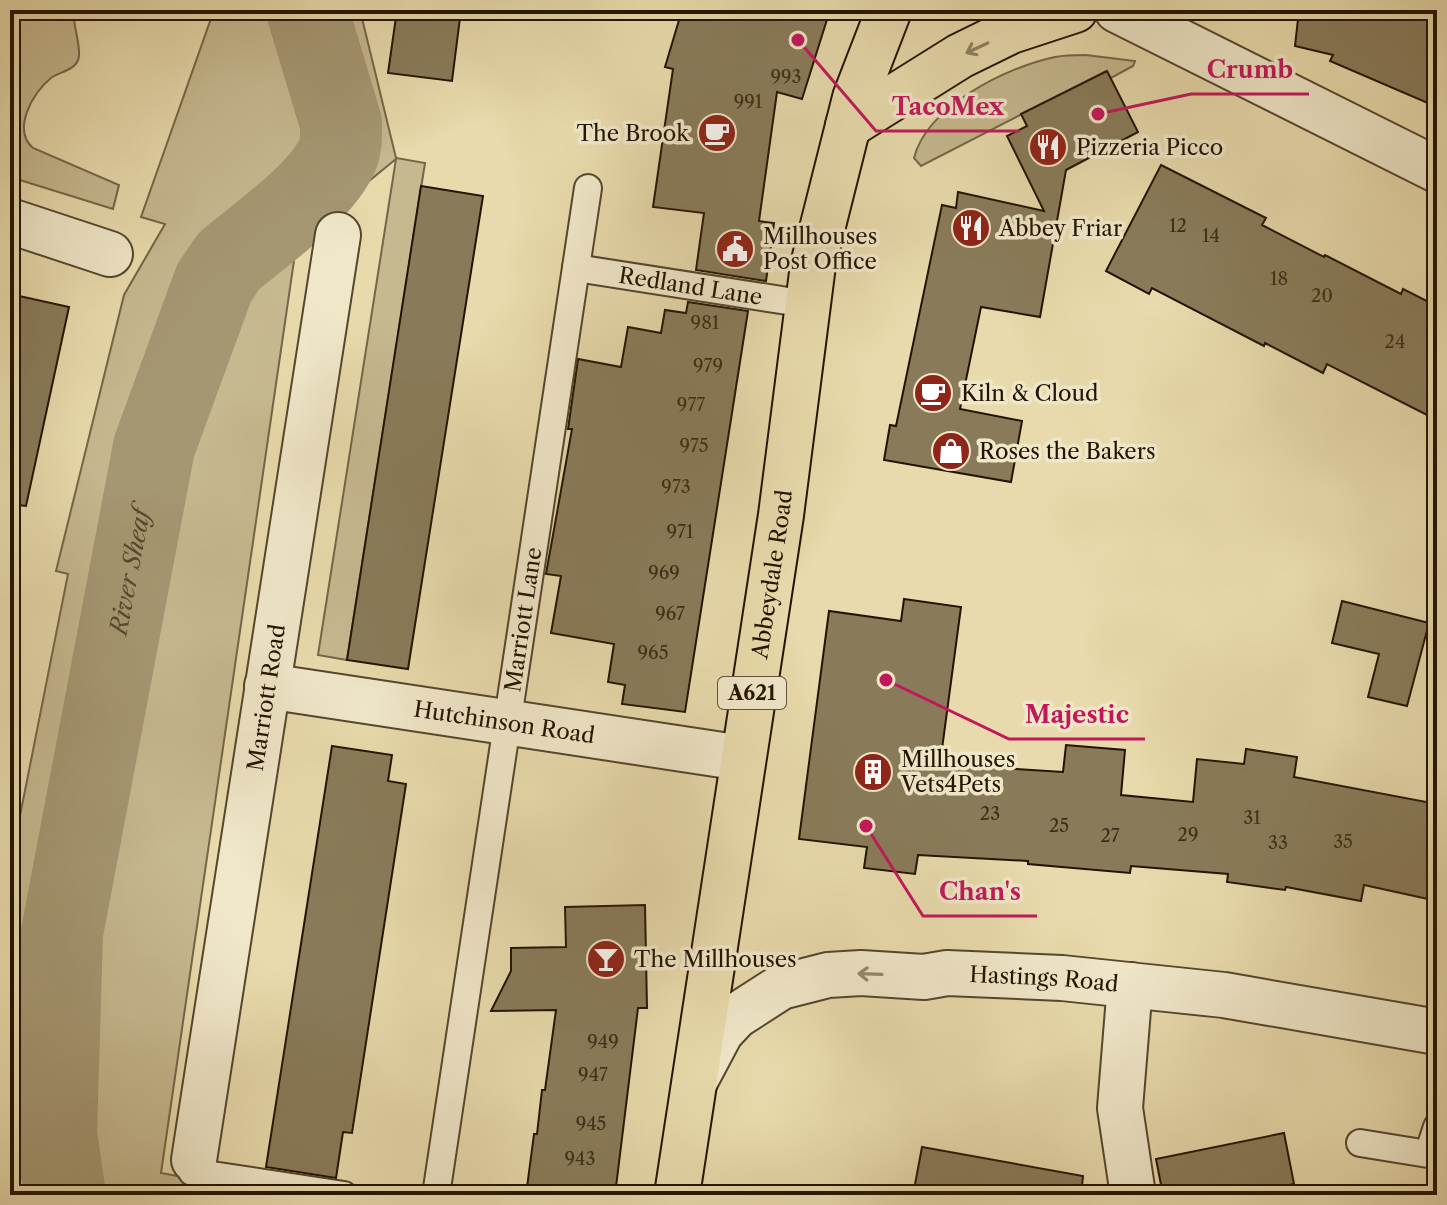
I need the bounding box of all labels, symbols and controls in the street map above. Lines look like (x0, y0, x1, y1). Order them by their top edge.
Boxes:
one-way arrow (965, 41, 989, 56)
callout: Crumb (1191, 46, 1309, 94)
text: Crumb (1207, 55, 1293, 84)
house number: 993 (770, 66, 802, 88)
callout: TacoMex (876, 83, 1020, 131)
house number: 991 (734, 91, 763, 113)
text: TacoMex (892, 92, 1005, 121)
cafe icon: The Brook (696, 112, 738, 154)
place label: The Brook (577, 120, 690, 147)
restaurant icon: Pizzeria Picco (1027, 126, 1069, 168)
place label: Pizzeria Picco (1076, 134, 1223, 161)
restaurant icon: Abbey Friar (950, 207, 992, 249)
place label: Abbey Friar (998, 215, 1122, 242)
house number: 12 (1169, 215, 1187, 237)
place label: Millhouses Post Office (763, 223, 877, 275)
house number: 14 (1202, 225, 1220, 247)
public building icon: Millhouses Post Office (714, 228, 756, 270)
street label: Redland Lane (617, 262, 764, 311)
house number: 18 (1270, 268, 1288, 290)
house number: 20 (1311, 285, 1333, 307)
house number: 981 (691, 312, 720, 334)
house number: 24 (1385, 331, 1405, 353)
house number: 979 (693, 355, 723, 377)
cafe icon: Kiln & Cloud (912, 372, 954, 414)
place label: Kiln & Cloud (961, 380, 1099, 407)
house number: 977 (677, 394, 705, 416)
shop icon: Roses the Bakers (930, 430, 972, 472)
house number: 975 (679, 435, 709, 457)
place label: Roses the Bakers (979, 438, 1155, 465)
house number: 973 (661, 476, 691, 498)
street label: Abbeydale Road (746, 488, 798, 662)
water label: River Sheaf (103, 499, 157, 639)
house number: 971 (667, 521, 694, 543)
street label: Marriott Lane (499, 545, 548, 694)
house number: 969 (648, 562, 680, 584)
house number: 967 (655, 603, 685, 625)
street label: Marriott Road (242, 622, 291, 773)
house number: 965 (638, 642, 668, 664)
road number: A621 (718, 677, 786, 709)
callout: Majestic (1009, 691, 1145, 739)
street label: Hutchinson Road (412, 695, 597, 750)
text: Majestic (1025, 700, 1129, 729)
place label: Millhouses Vets4Pets (900, 746, 1015, 798)
building icon: Millhouses Vets4Pets (852, 751, 894, 793)
house number: 23 (980, 803, 1000, 825)
house number: 31 (1243, 807, 1261, 829)
house number: 25 (1049, 815, 1069, 837)
house number: 29 (1178, 824, 1198, 846)
house number: 27 (1100, 825, 1120, 847)
house number: 35 (1333, 831, 1353, 853)
house number: 33 (1268, 832, 1288, 854)
callout: Chan's (923, 868, 1037, 916)
text: Chan's (939, 877, 1021, 906)
bar icon: The Millhouses (585, 938, 627, 980)
place label: The Millhouses (634, 946, 797, 973)
street label: Hastings Road (969, 961, 1120, 998)
one-way arrow (857, 966, 884, 981)
house number: 949 (587, 1031, 619, 1053)
house number: 947 (578, 1064, 608, 1086)
house number: 945 (576, 1113, 606, 1135)
house number: 943 (565, 1148, 595, 1170)

